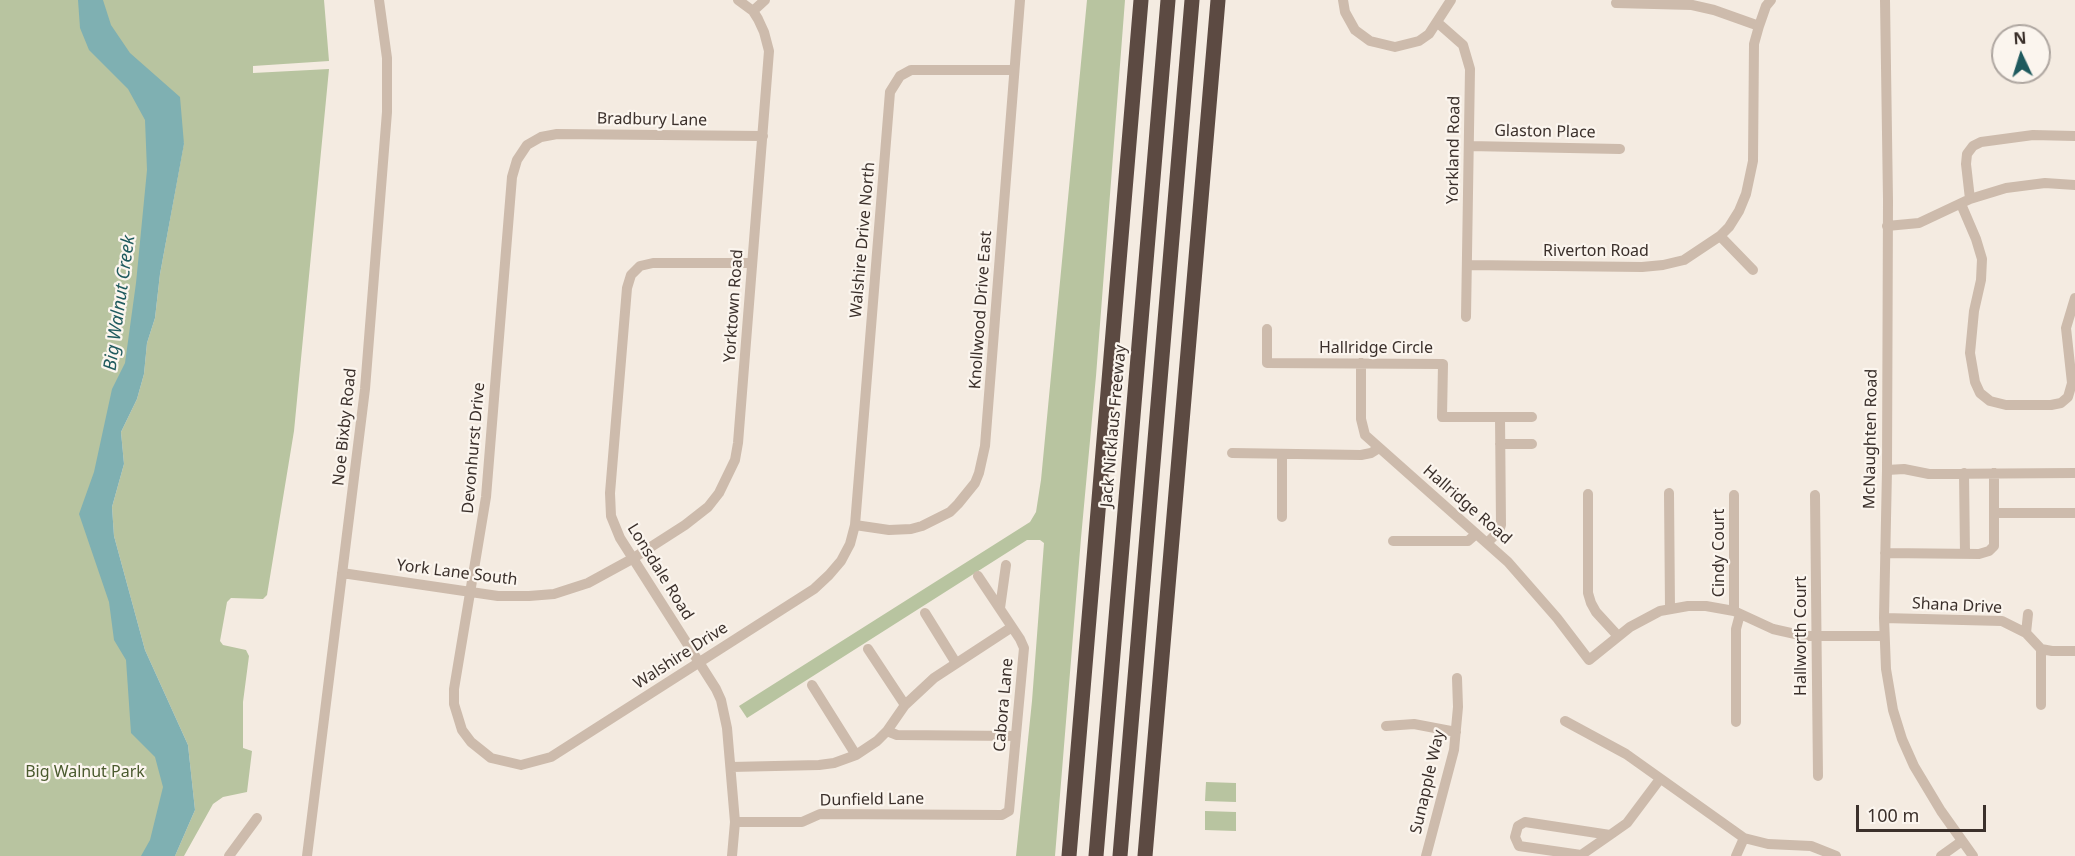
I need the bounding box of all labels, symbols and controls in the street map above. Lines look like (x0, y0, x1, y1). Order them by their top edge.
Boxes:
north arrow (1991, 24, 2051, 84)
text: N (2013, 27, 2027, 49)
street label: Yorkland Road (1443, 96, 1465, 204)
street label: Bradbury Lane (597, 109, 707, 131)
street label: Glaston Place (1494, 122, 1596, 142)
street label: Walshire Drive North (847, 161, 879, 319)
street label: Knollwood Drive East (966, 230, 996, 390)
water label: Big Walnut Creek (100, 234, 140, 372)
street label: Riverton Road (1543, 241, 1649, 261)
street label: Yorktown Road (720, 249, 748, 363)
street label: Hallridge Circle (1319, 338, 1433, 358)
street label: Jack Nicklaus Freeway (1097, 344, 1131, 508)
street label: Noe Bixby Road (329, 367, 361, 487)
street label: McNaughten Road (1860, 369, 1882, 509)
street label: Devonhurst Drive (459, 382, 489, 514)
street label: Hallridge Road (1419, 461, 1515, 549)
street label: Cindy Court (1709, 509, 1729, 597)
street label: Lonsdale Road (623, 520, 697, 624)
street label: York Lane South (395, 556, 519, 590)
street label: Hallworth Court (1791, 576, 1811, 696)
street label: Shana Drive (1911, 594, 2003, 618)
street label: Walshire Drive (630, 618, 732, 694)
street label: Cabora Lane (990, 657, 1018, 753)
street label: Sunapple Way (1407, 728, 1449, 836)
park label: Big Walnut Park (25, 762, 145, 782)
street label: Dunfield Lane (820, 789, 924, 811)
scale bar (1859, 793, 1990, 831)
text: 100 m (1867, 803, 1919, 827)

